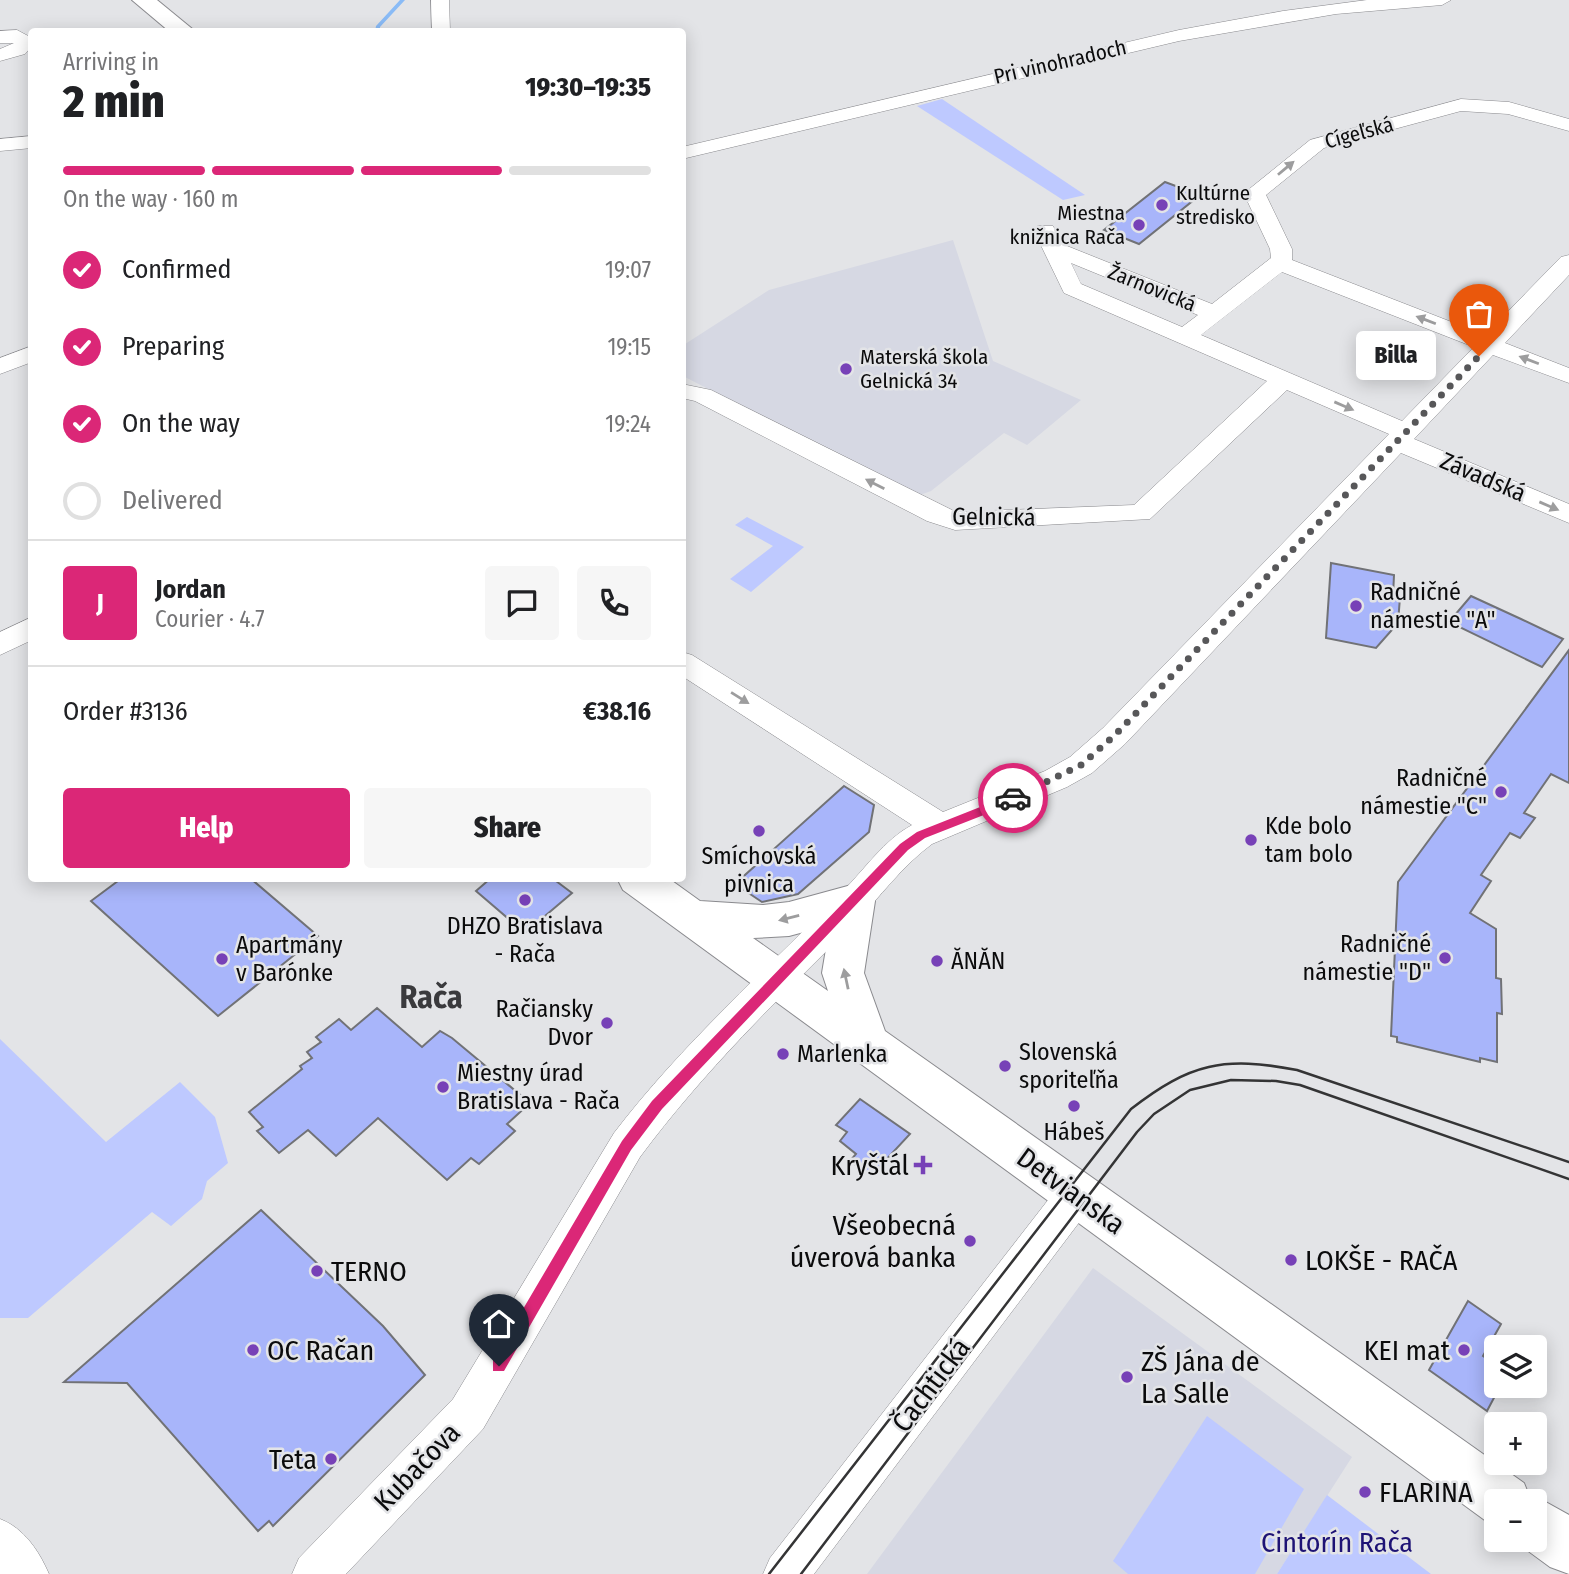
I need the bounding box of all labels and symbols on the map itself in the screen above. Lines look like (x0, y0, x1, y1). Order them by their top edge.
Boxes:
street label: Pri vinohradoch (991, 34, 1129, 90)
street label: Cígeľská (1322, 111, 1396, 155)
one-way arrow (1278, 161, 1295, 176)
place label: Kultúrne stredisko (1176, 180, 1255, 230)
marker: Kultúrne stredisko (1154, 197, 1170, 213)
place label: Miestna knižnica Rača (1010, 200, 1125, 250)
marker: Miestna knižnica Rača (1131, 217, 1147, 233)
street label: Žarnovická (1104, 259, 1200, 317)
pin (1449, 284, 1509, 356)
one-way arrow (1415, 315, 1436, 326)
callout: Billa (1356, 332, 1437, 380)
place label: Materská škola Gelnická 34 (860, 344, 988, 394)
one-way arrow (1519, 355, 1540, 366)
marker: Materská škola Gelnická 34 (838, 361, 854, 377)
one-way arrow (1333, 401, 1354, 412)
street label: Závadská (1436, 446, 1530, 508)
one-way arrow (866, 478, 885, 490)
one-way arrow (1539, 500, 1559, 512)
street label: Gelnická (952, 502, 1036, 532)
place label: Radničné námestie "A" (1370, 578, 1496, 634)
marker: Radničné námestie "A" (1348, 598, 1364, 614)
one-way arrow (731, 692, 750, 705)
courier (978, 763, 1048, 833)
place label: Radničné námestie "C" (1360, 764, 1487, 820)
marker: Radničné námestie "C" (1493, 784, 1509, 800)
place label: Kde bolo tam bolo (1265, 812, 1353, 868)
marker: Smíchovská pivnica (751, 823, 767, 839)
marker: Kde bolo tam bolo (1243, 832, 1259, 848)
place label: Smíchovská pivnica (701, 842, 817, 898)
marker: DHZO Bratislava - Rača (517, 892, 533, 908)
place label: DHZO Bratislava - Rača (447, 912, 603, 968)
one-way arrow (778, 913, 800, 924)
place label: Radničné námestie "D" (1303, 930, 1431, 986)
place label: Apartmány v Barónke (236, 931, 343, 987)
place label: ĂNĂN (951, 947, 1005, 975)
marker: Radničné námestie "D" (1437, 950, 1453, 966)
marker: Apartmány v Barónke (214, 951, 230, 967)
marker: ĂNĂN (929, 953, 945, 969)
one-way arrow (841, 968, 852, 990)
district label: Rača (399, 978, 463, 1016)
place label: Račiansky Dvor (496, 995, 594, 1051)
marker: Račiansky Dvor (599, 1015, 615, 1031)
place label: Slovenská sporiteľňa (1019, 1038, 1119, 1094)
place label: Marlenka (797, 1040, 888, 1068)
marker: Marlenka (775, 1046, 791, 1062)
marker: Slovenská sporiteľňa (997, 1058, 1013, 1074)
place label: Miestny úrad Bratislava - Rača (457, 1059, 620, 1115)
marker: Miestny úrad Bratislava - Rača (435, 1079, 451, 1095)
marker: Hábeš (1066, 1098, 1082, 1114)
place label: Hábeš (1043, 1118, 1105, 1146)
street label: Detvianska (1011, 1141, 1131, 1241)
place label: Kryštál (830, 1149, 909, 1182)
marker: Kryštál (915, 1157, 931, 1173)
place label: Všeobecná úverová banka (790, 1209, 956, 1274)
marker: Všeobecná úverová banka (962, 1233, 978, 1249)
place label: LOKŠE - RAČA (1305, 1244, 1458, 1277)
marker: LOKŠE - RAČA (1283, 1252, 1299, 1268)
place label: TERNO (331, 1255, 407, 1288)
marker: TERNO (309, 1263, 325, 1279)
pin (469, 1294, 529, 1366)
street label: Čachtická (885, 1332, 977, 1438)
place label: OC Račan (267, 1334, 374, 1367)
place label: KEI mat (1364, 1334, 1451, 1367)
marker: OC Račan (245, 1342, 261, 1358)
marker: KEI mat (1456, 1342, 1472, 1358)
place label: ZŠ Jána de La Salle (1141, 1345, 1260, 1410)
marker: ZŠ Jána de La Salle (1119, 1369, 1135, 1385)
street label: Kubačova (367, 1416, 467, 1518)
place label: Teta (269, 1443, 317, 1476)
marker: Teta (323, 1451, 339, 1467)
place label: FLARINA (1379, 1476, 1473, 1509)
marker: FLARINA (1357, 1484, 1373, 1500)
park label: Cintorín Rača (1261, 1526, 1413, 1559)

